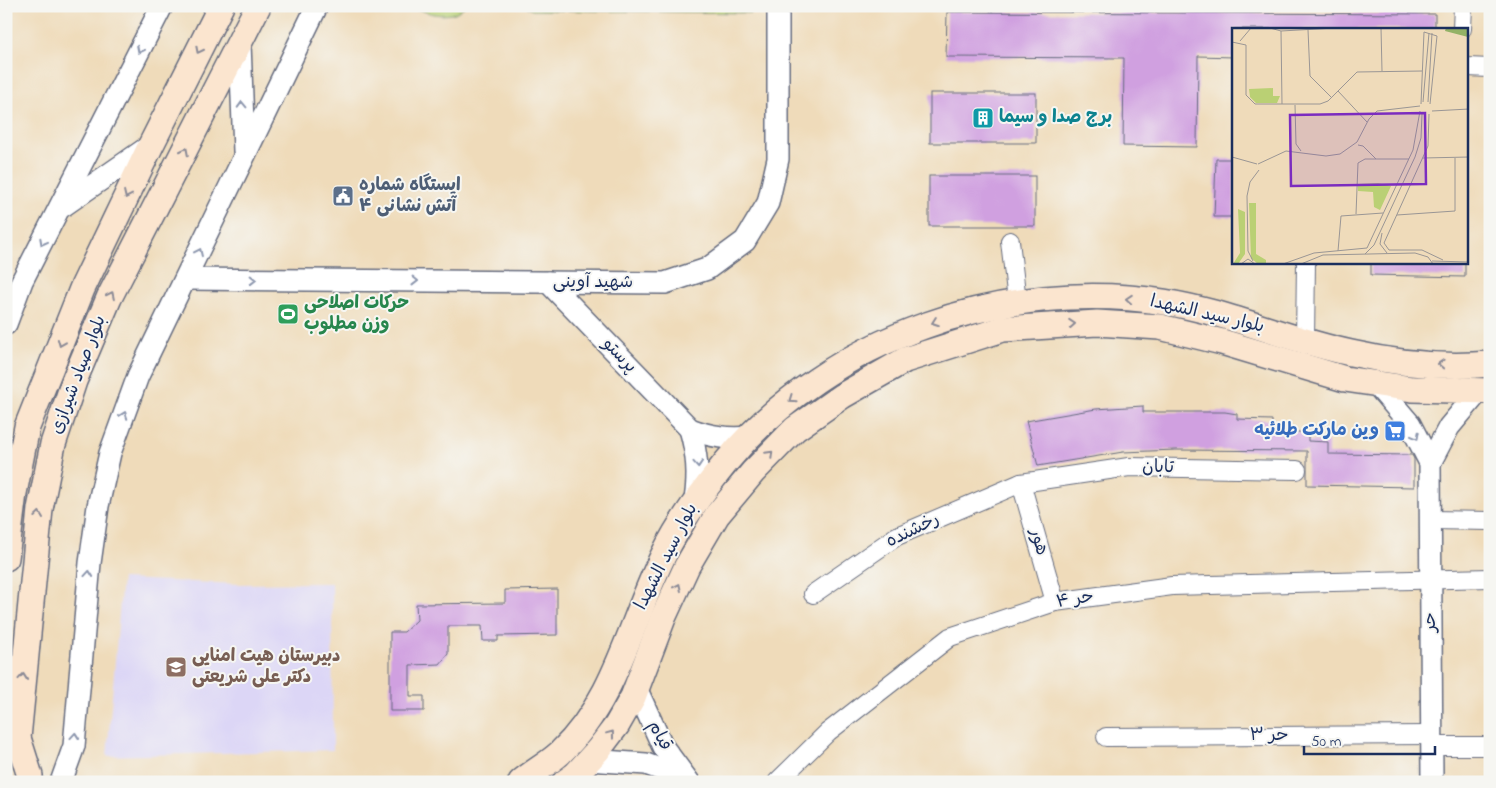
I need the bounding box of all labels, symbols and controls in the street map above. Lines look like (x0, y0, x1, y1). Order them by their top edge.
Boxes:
inset map (1232, 28, 1468, 264)
one-way arrow (136, 45, 146, 54)
one-way arrow (195, 45, 205, 54)
one-way arrow (237, 101, 248, 109)
place label: برج صدا و سیما (999, 105, 1112, 131)
building icon: برج صدا و سیما (971, 106, 995, 130)
one-way arrow (179, 147, 189, 156)
place label: ایستگاه شماره ۴ آتش نشانی (359, 173, 461, 220)
public building icon: ایستگاه شماره ۴ آتش نشانی (331, 184, 355, 208)
one-way arrow (123, 190, 133, 199)
one-way arrow (39, 236, 49, 245)
one-way arrow (193, 248, 203, 257)
street label: شهید آوینی (553, 270, 633, 296)
one-way arrow (249, 274, 257, 285)
one-way arrow (412, 276, 420, 286)
street label: بلوار سید الشهدا (1147, 289, 1267, 341)
one-way arrow (105, 291, 115, 300)
place label: حرکات اصلاحی وزن مطلوب (304, 291, 409, 338)
one-way arrow (1125, 294, 1133, 305)
sports icon: حرکات اصلاحی وزن مطلوب (276, 302, 300, 326)
street label: بلوار صیاد شیرازی (44, 312, 114, 438)
one-way arrow (931, 316, 939, 326)
one-way arrow (1068, 319, 1076, 330)
street label: پرستو (595, 332, 642, 380)
one-way arrow (56, 339, 66, 347)
one-way arrow (1437, 359, 1444, 369)
one-way arrow (789, 393, 798, 402)
one-way arrow (118, 412, 128, 420)
place label: وین مارکت طلائیه (1254, 418, 1379, 444)
supermarket icon: وین مارکت طلائیه (1383, 419, 1407, 443)
one-way arrow (1410, 430, 1420, 439)
one-way arrow (764, 451, 773, 460)
street label: تابان (1142, 455, 1175, 481)
one-way arrow (692, 461, 703, 469)
street label: بلوار سید الشهدا (629, 499, 705, 615)
street label: رخشنده (882, 507, 944, 555)
one-way arrow (33, 511, 44, 519)
street label: هور (1021, 524, 1054, 559)
one-way arrow (83, 569, 94, 577)
one-way arrow (671, 583, 682, 592)
street label: حر ۴ (1054, 584, 1096, 616)
street label: حر (1418, 612, 1444, 634)
place label: دبیرستان هیت امنایی دکتر علی شریعتی (192, 644, 340, 691)
school or university icon: دبیرستان هیت امنایی دکتر علی شریعتی (164, 655, 188, 679)
one-way arrow (17, 673, 28, 681)
street label: قیام (640, 716, 678, 756)
street label: حر ۳ (1249, 723, 1289, 749)
scale bar (1304, 723, 1435, 755)
one-way arrow (70, 731, 81, 739)
one-way arrow (605, 731, 613, 740)
text: 50 m (1311, 731, 1342, 753)

